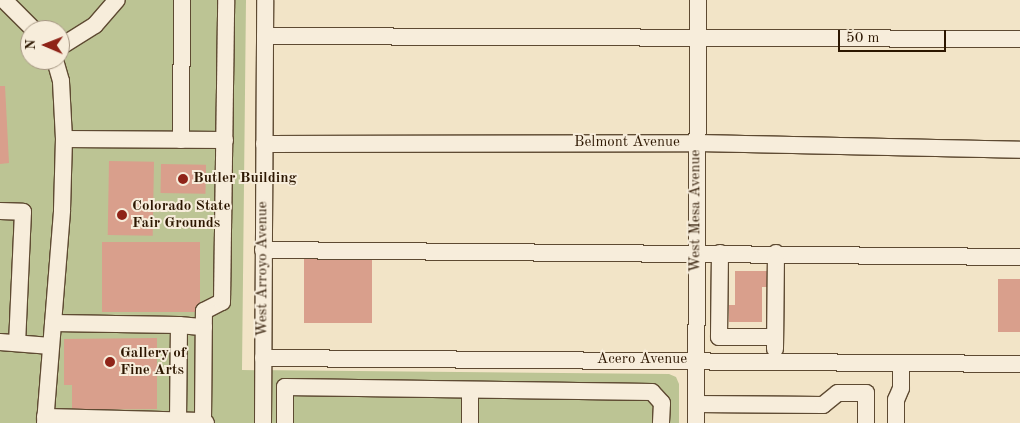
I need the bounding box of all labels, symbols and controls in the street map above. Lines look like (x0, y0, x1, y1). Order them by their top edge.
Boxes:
north arrow (20, 20, 70, 70)
scale bar (840, 20, 948, 52)
text: 50 m (846, 31, 880, 46)
text: N (24, 39, 38, 50)
street label: Belmont Avenue (574, 134, 680, 152)
street label: West Mesa Avenue (687, 150, 705, 272)
place label: Butler Building (193, 170, 297, 188)
marker: Butler Building (177, 173, 189, 185)
place label: Colorado State Fair Grounds (132, 197, 231, 232)
street label: West Arroyo Avenue (254, 201, 272, 337)
marker: Colorado State Fair Grounds (116, 209, 128, 221)
place label: Gallery of Fine Arts (120, 344, 186, 379)
street label: Acero Avenue (597, 351, 687, 369)
marker: Gallery of Fine Arts (104, 356, 116, 368)

